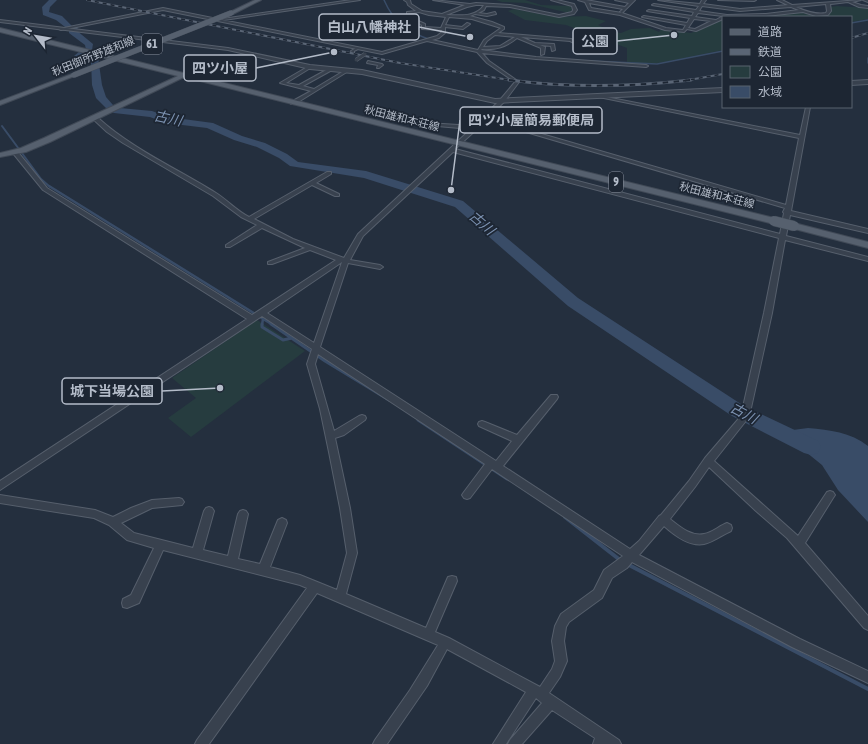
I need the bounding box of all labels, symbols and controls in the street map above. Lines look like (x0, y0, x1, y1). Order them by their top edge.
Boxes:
callout: 白山八幡神社 (319, 14, 419, 40)
north arrow (16, 16, 56, 56)
legend (722, 16, 852, 108)
text: 白山八幡神社 (327, 19, 411, 35)
text: N (21, 25, 34, 37)
text: 道路 (758, 25, 782, 39)
callout: 公園 (573, 28, 617, 54)
text: 公園 (581, 33, 609, 49)
street label: 秋田御所野雄和線 (50, 34, 136, 78)
road number: 61 (142, 34, 162, 54)
text: 鉄道 (758, 45, 782, 59)
callout: 四ツ小屋 (184, 55, 256, 81)
text: 四ツ小屋 (192, 60, 248, 76)
text: 公園 (758, 65, 782, 79)
text: 水域 (758, 85, 782, 99)
street label: 秋田雄和本荘線 (363, 103, 441, 133)
water label: 古川 (153, 107, 185, 129)
callout: 四ツ小屋簡易郵便局 (460, 107, 602, 133)
text: 四ツ小屋簡易郵便局 (468, 112, 594, 128)
road number: 9 (609, 172, 623, 192)
street label: 秋田雄和本荘線 (678, 180, 756, 210)
water label: 古川 (466, 208, 499, 240)
callout: 城下当場公園 (62, 378, 162, 404)
text: 城下当場公園 (70, 383, 154, 399)
water label: 古川 (728, 399, 762, 428)

